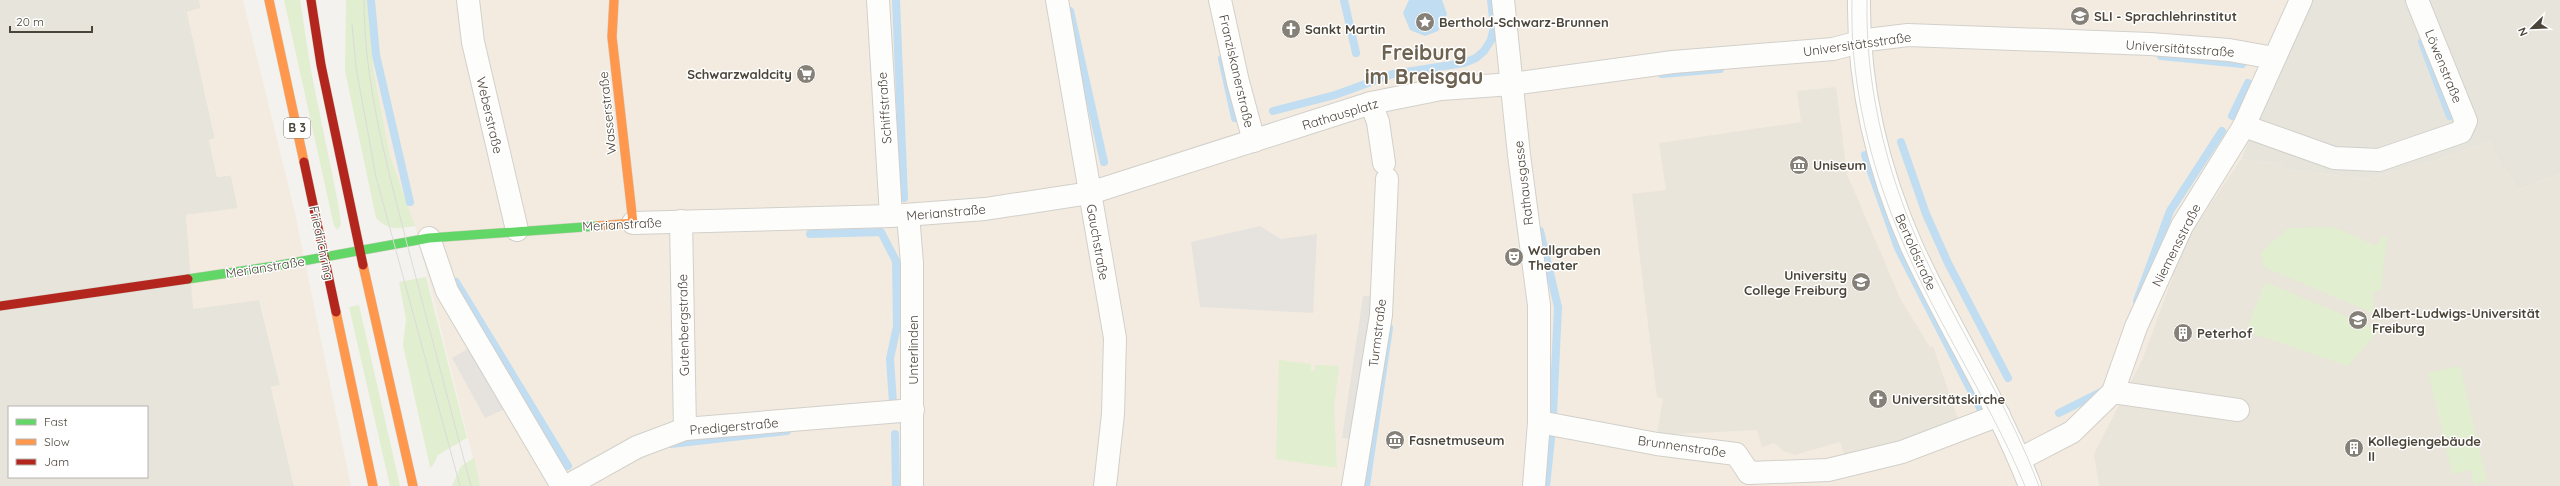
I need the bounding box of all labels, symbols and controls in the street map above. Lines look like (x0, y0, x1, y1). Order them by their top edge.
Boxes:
school or university icon: SLI - Sprachlehrinstitut (2069, 5, 2091, 27)
scale bar (10, 8, 92, 34)
place label: SLI - Sprachlehrinstitut (2094, 8, 2237, 24)
north arrow (2512, 8, 2552, 48)
place icon: Berthold-Schwarz-Brunnen (1414, 11, 1436, 33)
street label: Franziskanerstraße (1216, 13, 1258, 129)
text: 20 m (16, 14, 44, 29)
place label: Berthold-Schwarz-Brunnen (1439, 14, 1609, 30)
church icon: Sankt Martin (1280, 18, 1302, 40)
place label: Sankt Martin (1305, 21, 1386, 37)
text: N (2515, 25, 2531, 38)
street label: Löwenstraße (2422, 27, 2466, 105)
street label: Universitätsstraße (1802, 28, 1912, 60)
street label: Universitätsstraße (2125, 36, 2235, 60)
district label: Freiburg im Breisgau (1365, 39, 1483, 89)
supermarket icon: Schwarzwaldcity (795, 63, 817, 85)
place label: Schwarzwaldcity (687, 66, 792, 82)
street label: Wasserstraße (595, 71, 619, 155)
street label: Schiffstraße (874, 72, 894, 144)
street label: Weberstraße (473, 75, 507, 155)
street label: Rathausplatz (1300, 95, 1380, 133)
road number: B 3 (284, 118, 310, 138)
street label: Rathausgasse (1510, 140, 1536, 226)
museum icon: Uniseum (1788, 154, 1810, 176)
place label: Uniseum (1813, 157, 1867, 173)
street label: Merianstraße (906, 201, 986, 223)
street label: Niemensstraße (2148, 201, 2204, 289)
street label: Gauchstraße (1083, 203, 1113, 281)
street label: Friedrichring (306, 204, 338, 282)
street label: Bertoldstraße (1892, 211, 1940, 293)
street label: Merianstraße (582, 214, 662, 234)
place label: Wallgraben Theater (1528, 242, 1601, 273)
theatre icon: Wallgraben Theater (1503, 246, 1525, 268)
street label: Merianstraße (224, 253, 306, 281)
place label: University College Freiburg (1744, 267, 1847, 298)
school or university icon: University College Freiburg (1850, 271, 1872, 293)
street label: Gutenbergstraße (674, 274, 692, 376)
street label: Turmstraße (1365, 298, 1389, 368)
place label: Albert-Ludwigs-Universität Freiburg (2372, 305, 2540, 336)
school or university icon: Albert-Ludwigs-Universität Freiburg (2347, 309, 2369, 331)
street label: Unterlinden (905, 315, 921, 385)
building icon: Peterhof (2172, 322, 2194, 344)
place label: Peterhof (2197, 325, 2253, 341)
church icon: Universitätskirche (1867, 388, 1889, 410)
place label: Universitätskirche (1892, 391, 2005, 407)
legend (8, 406, 148, 478)
text: Fast (44, 414, 68, 429)
street label: Predigerstraße (689, 414, 779, 438)
museum icon: Fasnetmuseum (1384, 429, 1406, 451)
place label: Fasnetmuseum (1409, 432, 1504, 448)
street label: Brunnenstraße (1637, 432, 1727, 460)
place label: Kollegiengebäude II (2368, 433, 2481, 464)
text: Slow (44, 434, 70, 449)
building icon: Kollegiengebäude II (2343, 437, 2365, 459)
text: Jam (44, 454, 69, 469)

